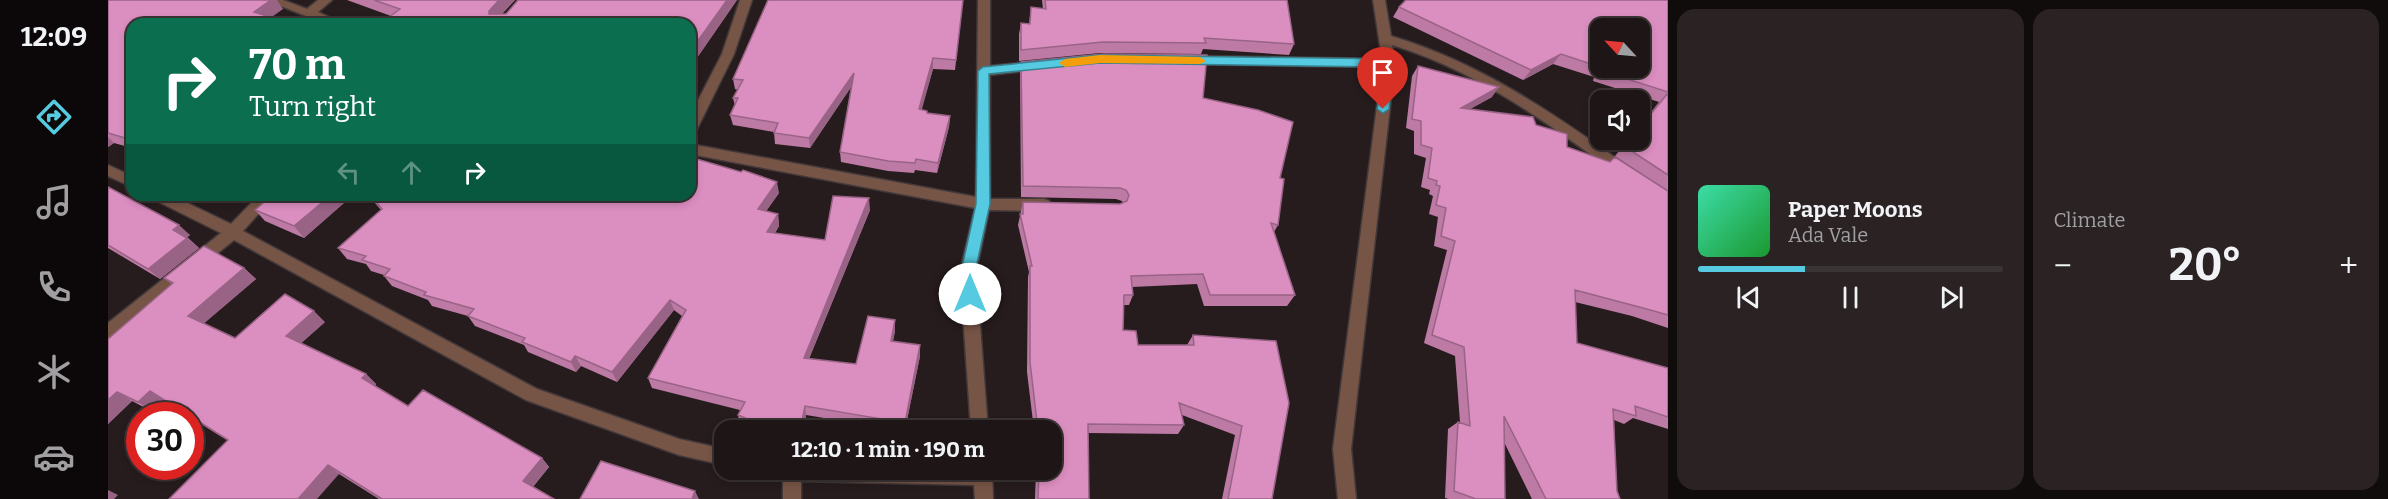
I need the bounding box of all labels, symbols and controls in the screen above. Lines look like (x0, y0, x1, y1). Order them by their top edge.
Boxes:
north arrow (1590, 18, 1650, 78)
map controls (1590, 18, 1650, 150)
text: 12:09 (21, 21, 87, 53)
text: 70 m (249, 40, 345, 90)
icon: right (150, 42, 228, 120)
pin (1357, 47, 1408, 109)
icon: arrive (1366, 56, 1399, 89)
button: sound (1590, 90, 1650, 150)
text: Turn right (249, 91, 376, 123)
icon: directions (33, 96, 75, 138)
icon: left (332, 156, 365, 189)
icon: ahead (395, 156, 428, 189)
icon: right (458, 156, 491, 189)
icon: music (33, 181, 75, 223)
text: Paper Moons (1788, 196, 1923, 223)
text: Climate (2054, 208, 2125, 232)
text: Ada Vale (1788, 223, 1868, 247)
text: 20° (2169, 238, 2242, 292)
text: − (2054, 246, 2072, 286)
text: + (2339, 246, 2358, 286)
position arrow (938, 262, 1002, 326)
icon: phone (33, 266, 75, 308)
icon: previous (1732, 281, 1765, 314)
icon: pause (1834, 281, 1867, 314)
icon: next (1935, 281, 1968, 314)
icon: climate (33, 351, 75, 393)
speed limit sign: 30 (126, 402, 204, 480)
icon: car (33, 436, 75, 478)
text: 12:10 · 1 min · 190 m (791, 436, 985, 463)

